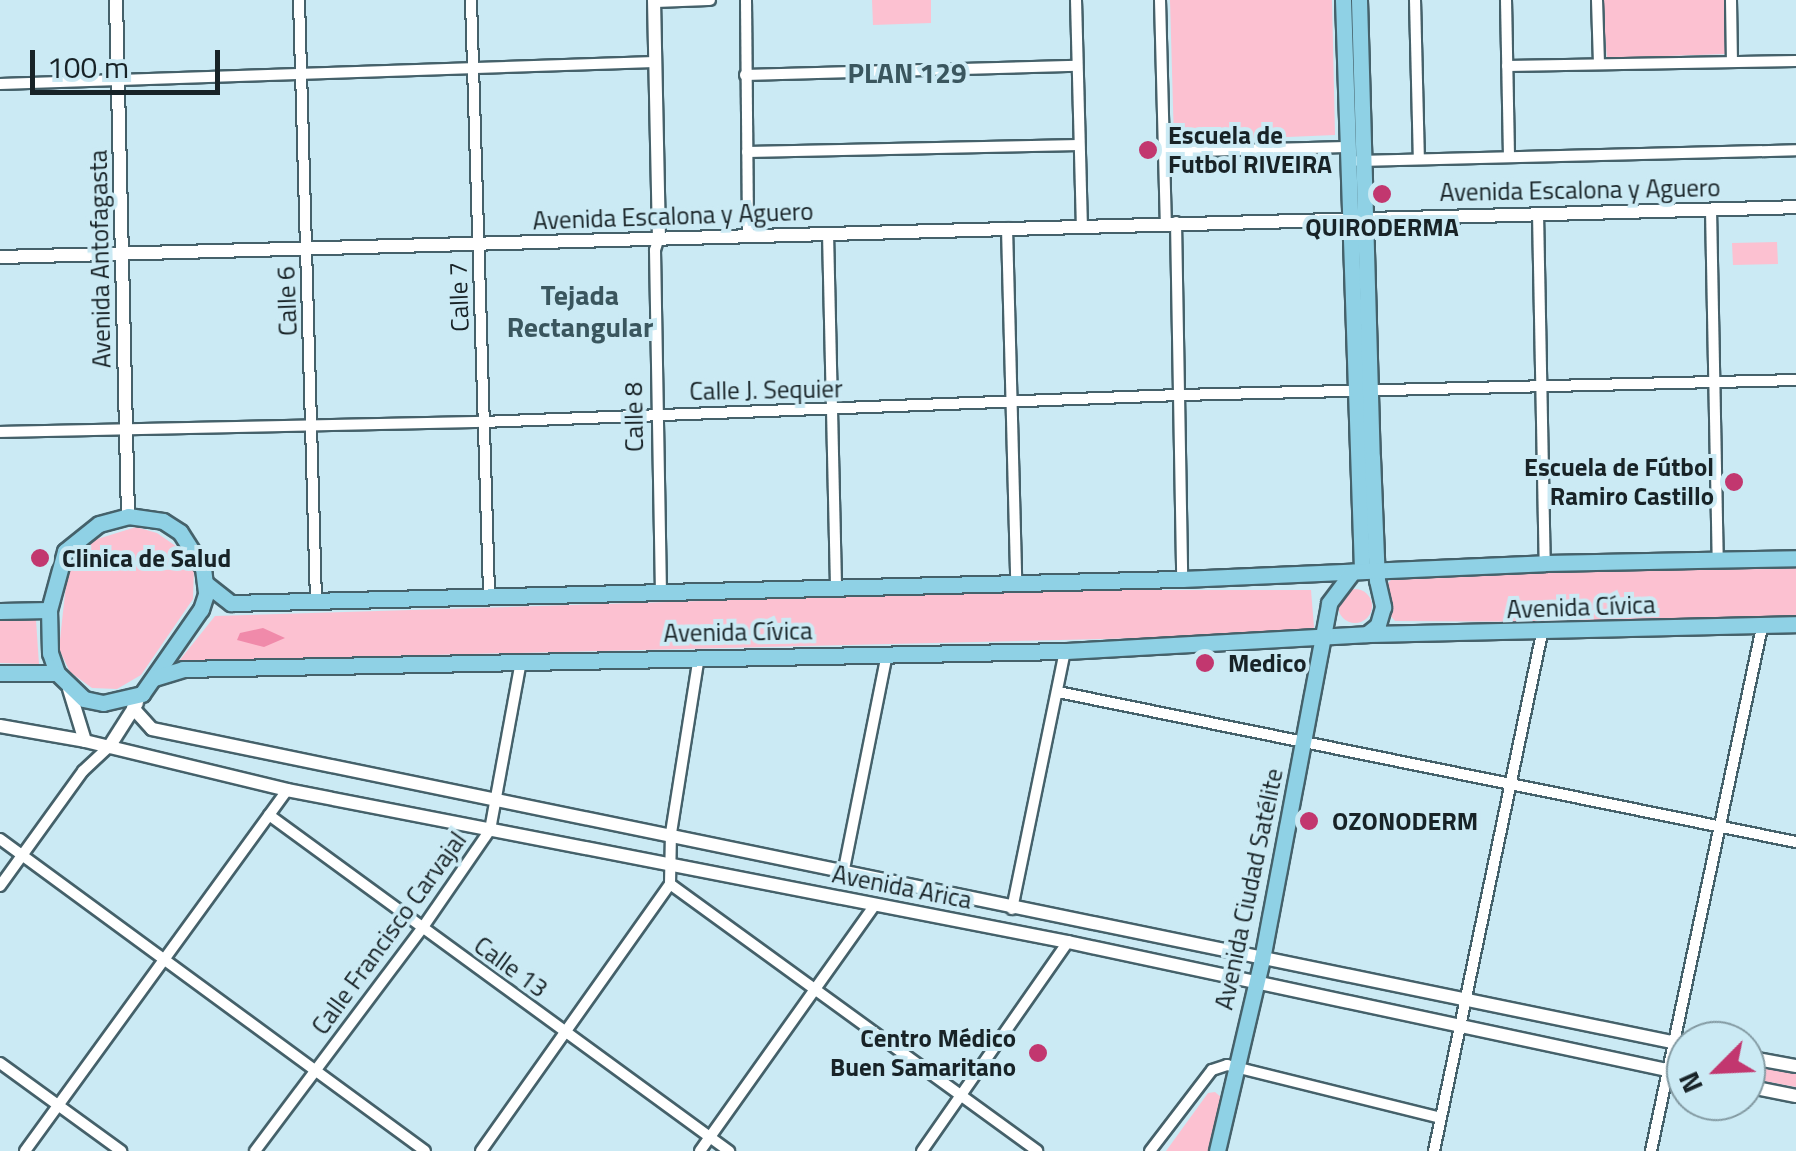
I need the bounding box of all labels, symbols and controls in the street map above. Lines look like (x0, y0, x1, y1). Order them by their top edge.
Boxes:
scale bar (35, 30, 225, 92)
text: 100 m (47, 44, 129, 90)
district label: PLAN 129 (847, 56, 967, 90)
place label: Escuela de Futbol RIVEIRA (1168, 121, 1332, 180)
marker: Escuela de Futbol RIVEIRA (1137, 139, 1159, 161)
street label: Avenida Antofagasta (83, 150, 117, 368)
street label: Avenida Escalona y Aguero (1439, 173, 1721, 207)
marker: QUIRODERMA (1369, 181, 1395, 207)
street label: Avenida Escalona y Aguero (532, 196, 814, 236)
place label: QUIRODERMA (1305, 212, 1459, 242)
street label: Calle 7 (443, 262, 475, 332)
street label: Calle 6 (271, 266, 303, 336)
district label: Tejada Rectangular (507, 278, 653, 344)
street label: Calle J. Sequier (689, 374, 843, 406)
street label: Calle 8 (618, 382, 650, 452)
place label: Escuela de Fútbol Ramiro Castillo (1524, 453, 1714, 512)
marker: Escuela de Fútbol Ramiro Castillo (1723, 471, 1745, 493)
place label: Clinica de Salud (62, 543, 231, 573)
marker: Clinica de Salud (27, 545, 53, 571)
street label: Avenida Cívica (1506, 589, 1656, 625)
street label: Avenida Cívica (663, 616, 813, 648)
place label: Medico (1228, 648, 1307, 678)
marker: Medico (1192, 650, 1218, 676)
street label: Avenida Ciudad Satélite (1209, 766, 1289, 1012)
place label: OZONODERM (1332, 806, 1478, 836)
marker: OZONODERM (1296, 808, 1322, 834)
street label: Calle Francisco Carvajal (305, 826, 473, 1040)
street label: Avenida Arica (830, 859, 974, 915)
street label: Calle 13 (468, 930, 554, 1004)
north arrow (1666, 1021, 1766, 1121)
place label: Centro Médico Buen Samaritano (830, 1024, 1016, 1083)
marker: Centro Médico Buen Samaritano (1025, 1040, 1051, 1066)
text: N (1666, 1065, 1714, 1100)

